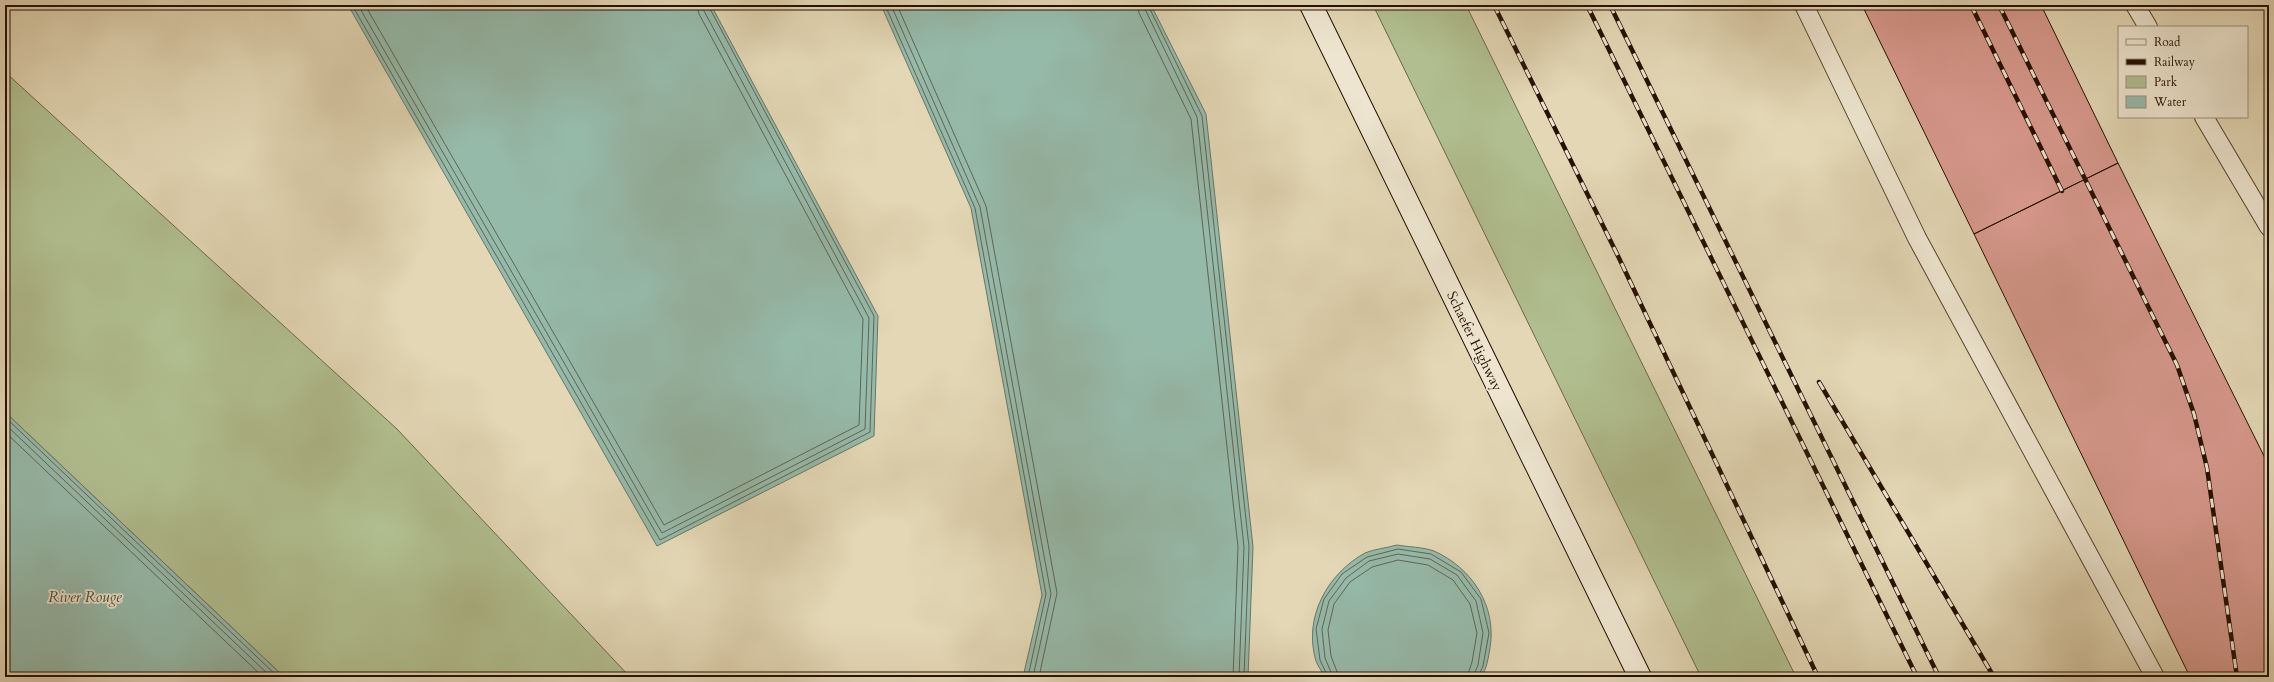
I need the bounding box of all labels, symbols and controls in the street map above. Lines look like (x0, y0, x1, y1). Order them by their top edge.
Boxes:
legend (2118, 26, 2248, 118)
text: Road (2154, 34, 2181, 50)
text: Railway (2154, 54, 2196, 70)
text: Park (2154, 74, 2178, 90)
text: Water (2153, 94, 2187, 110)
street label: Schaefer Highway (1442, 288, 1507, 395)
water label: River Rouge (48, 587, 122, 607)

